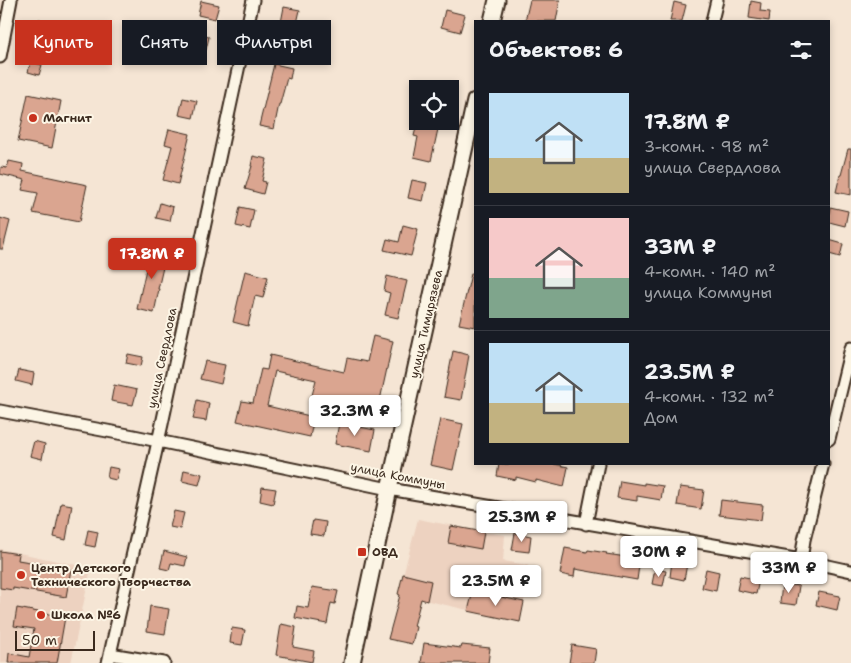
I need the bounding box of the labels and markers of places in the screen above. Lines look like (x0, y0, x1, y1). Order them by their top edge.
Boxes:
place label: Магнит (43, 110, 93, 126)
marker: Магнит (27, 112, 39, 124)
pin: 17.8M ₽ (106, 238, 198, 280)
pin: 32.3M ₽ (309, 394, 401, 437)
pin: 25.3M ₽ (476, 500, 568, 543)
pin: 30M ₽ (624, 536, 694, 578)
place label: ОВД (372, 544, 398, 560)
marker: ОВД (356, 546, 368, 558)
pin: 33M ₽ (754, 552, 824, 594)
place label: Центр Детского Технического Творчества (31, 560, 192, 590)
pin: 23.5M ₽ (450, 564, 542, 607)
marker: Центр Детского Технического Творчества (15, 569, 27, 581)
place label: Школа №6 (51, 607, 121, 623)
marker: Школа №6 (35, 609, 47, 621)

